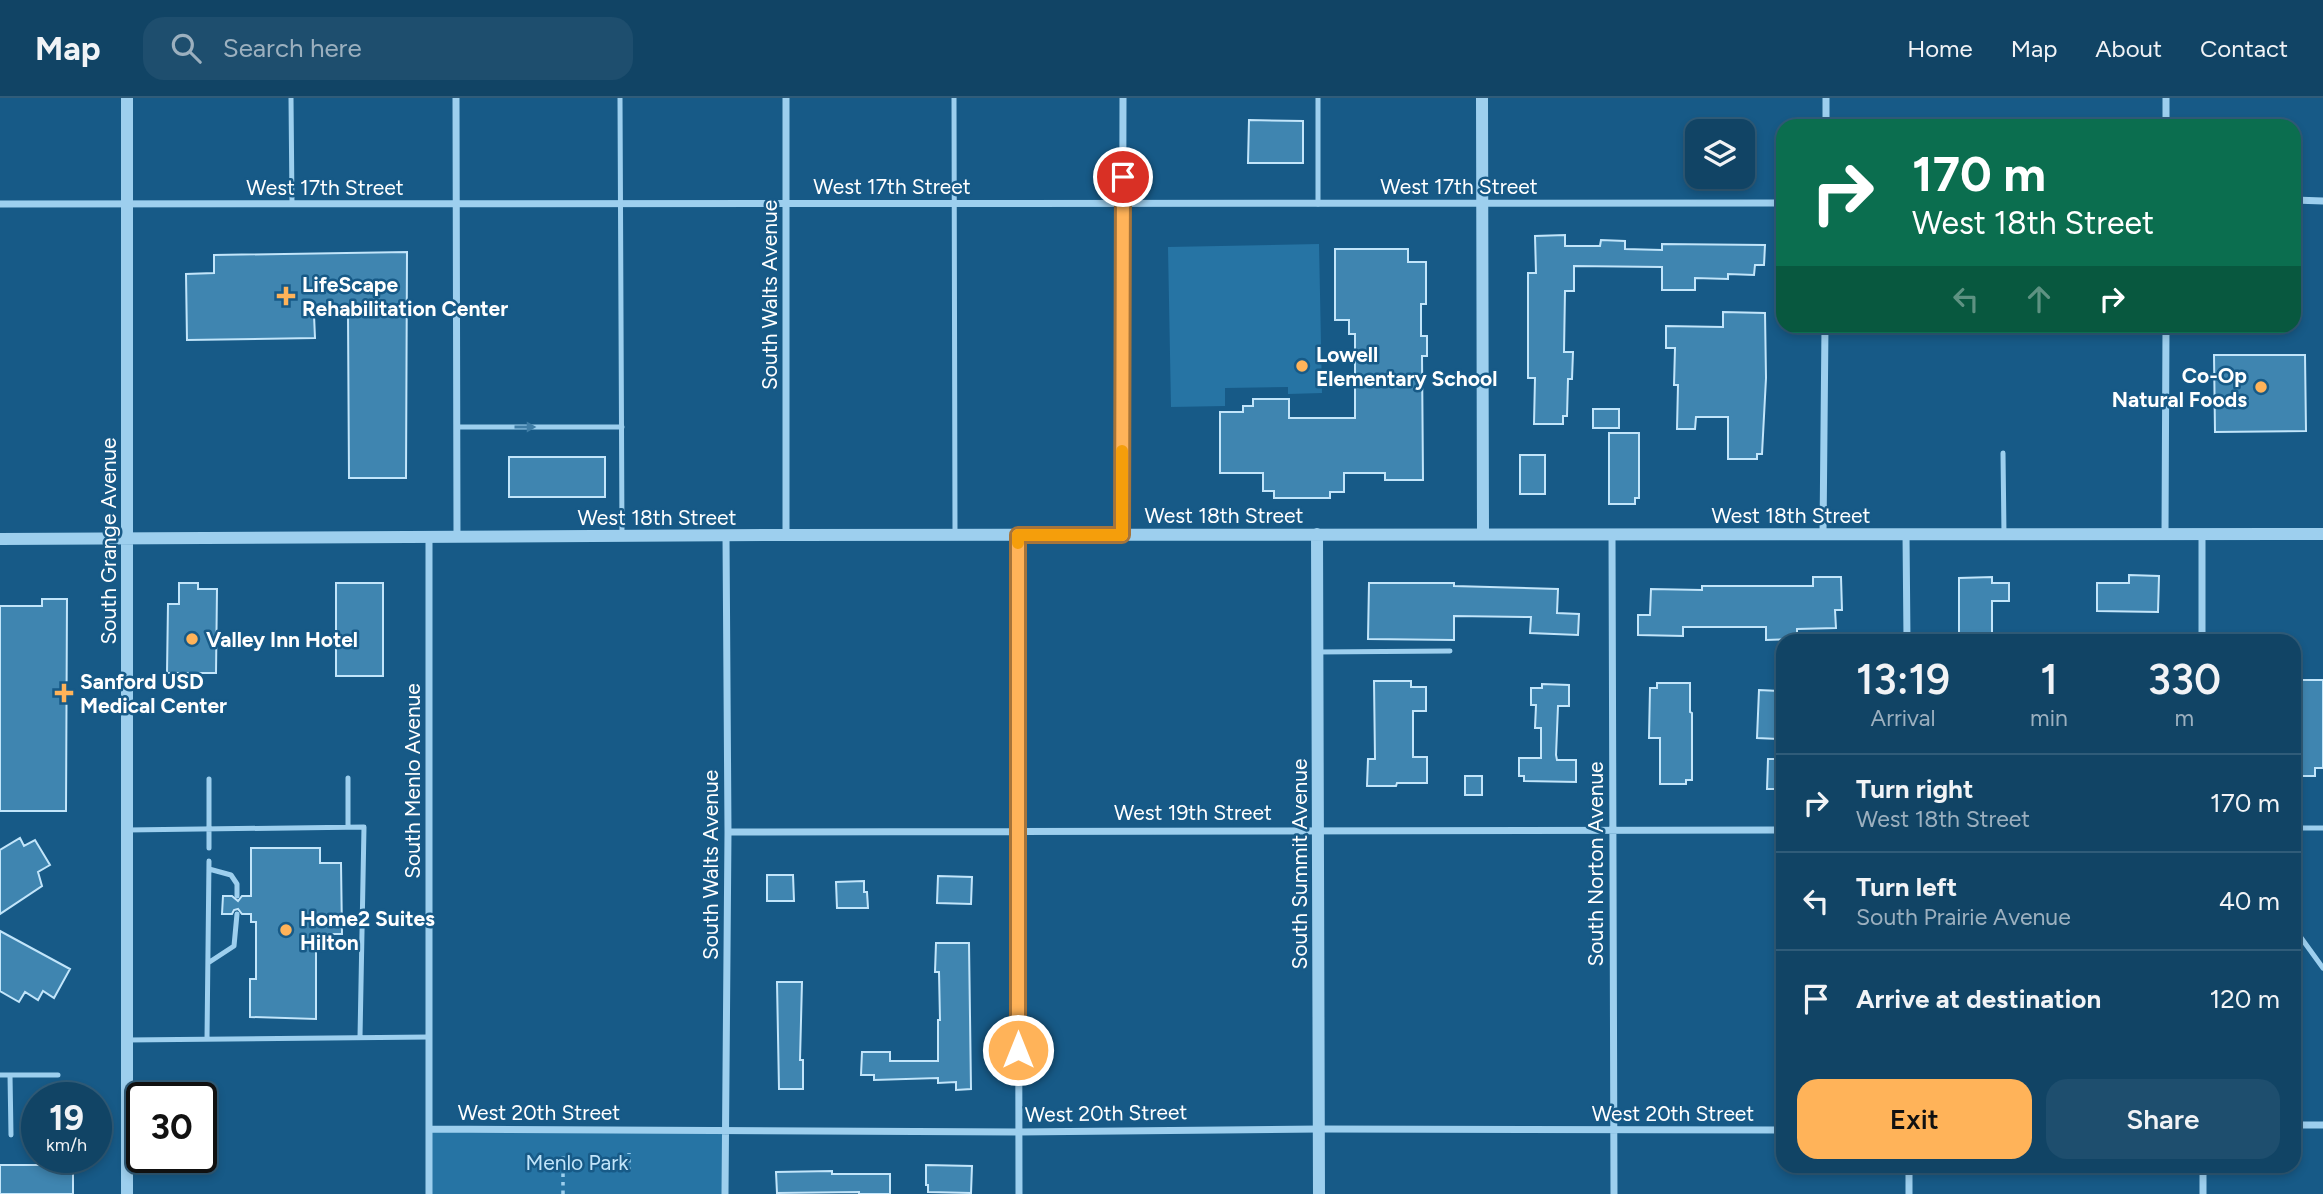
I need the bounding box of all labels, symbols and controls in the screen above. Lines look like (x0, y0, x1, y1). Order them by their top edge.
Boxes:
search box (143, 17, 633, 80)
text: Map (35, 29, 101, 68)
icon: search (167, 29, 205, 67)
text: Search here (223, 32, 362, 64)
text: Home (1907, 34, 1973, 63)
text: Map (2011, 34, 2057, 63)
text: About (2095, 34, 2162, 63)
text: Contact (2200, 34, 2288, 63)
map controls (1685, 119, 1755, 189)
button: layers (1685, 119, 1755, 189)
text: 170 m (1912, 144, 2046, 203)
pin (1093, 147, 1153, 207)
icon: right (1797, 147, 1888, 238)
icon: arrive (1104, 158, 1142, 196)
street label: West 17th Street (813, 174, 971, 199)
street label: West 17th Street (1380, 174, 1538, 199)
street label: West 17th Street (246, 175, 404, 200)
street label: South Walts Avenue (757, 200, 782, 390)
text: West 18th Street (1912, 204, 2154, 242)
place label: LifeScape Rehabilitation Center (302, 272, 508, 321)
icon: left (1947, 280, 1985, 318)
icon: ahead (2020, 280, 2058, 318)
icon: right (2093, 280, 2131, 318)
marker: LifeScape Rehabilitation Center (276, 286, 296, 306)
place label: Lowell Elementary School (1316, 342, 1497, 391)
marker: Lowell Elementary School (1294, 358, 1310, 374)
place label: Co-Op Natural Foods (2112, 363, 2247, 412)
marker: Co-Op Natural Foods (2253, 379, 2269, 395)
one-way arrow (515, 421, 537, 433)
street label: South Grange Avenue (96, 437, 121, 645)
street label: West 18th Street (1145, 503, 1304, 528)
street label: West 18th Street (1712, 503, 1871, 528)
street label: West 18th Street (578, 505, 737, 530)
place label: Valley Inn Hotel (206, 627, 358, 652)
marker: Valley Inn Hotel (184, 631, 200, 647)
text: 13:19 (1856, 654, 1950, 705)
text: 1 (2040, 654, 2058, 705)
text: 330 (2148, 654, 2221, 705)
place label: Sanford USD Medical Center (80, 669, 227, 718)
marker: Sanford USD Medical Center (54, 683, 74, 703)
street label: South Menlo Avenue (400, 683, 425, 879)
text: Arrival (1871, 704, 1936, 732)
text: min (2030, 704, 2068, 732)
text: m (2175, 704, 2194, 732)
street label: South Summit Avenue (1287, 758, 1312, 970)
street label: South Norton Avenue (1583, 761, 1608, 967)
street label: South Walts Avenue (698, 770, 723, 960)
text: Turn right (1856, 773, 1973, 805)
icon: right (1797, 784, 1835, 822)
text: 170 m (2210, 787, 2280, 819)
street label: West 19th Street (1114, 800, 1272, 825)
text: West 18th Street (1856, 805, 2030, 833)
text: Turn left (1856, 871, 1957, 903)
icon: left (1797, 882, 1835, 920)
text: 40 m (2219, 885, 2280, 917)
text: South Prairie Avenue (1856, 903, 2071, 931)
place label: Home2 Suites Hilton (300, 906, 435, 955)
marker: Home2 Suites Hilton (278, 922, 294, 938)
icon: arrive (1797, 980, 1835, 1018)
text: Arrive at destination (1856, 983, 2101, 1015)
text: 120 m (2210, 983, 2280, 1015)
position arrow (981, 1013, 1055, 1087)
button: Exit (1797, 1079, 2032, 1159)
button: Share (2046, 1079, 2280, 1159)
speed limit sign: 30 (126, 1082, 217, 1173)
text: 19 (49, 1097, 84, 1139)
street label: West 20th Street (1025, 1099, 1188, 1127)
street label: West 20th Street (458, 1100, 620, 1125)
street label: West 20th Street (1592, 1101, 1754, 1126)
text: km/h (46, 1134, 87, 1156)
park label: Menlo Park (526, 1150, 629, 1175)

